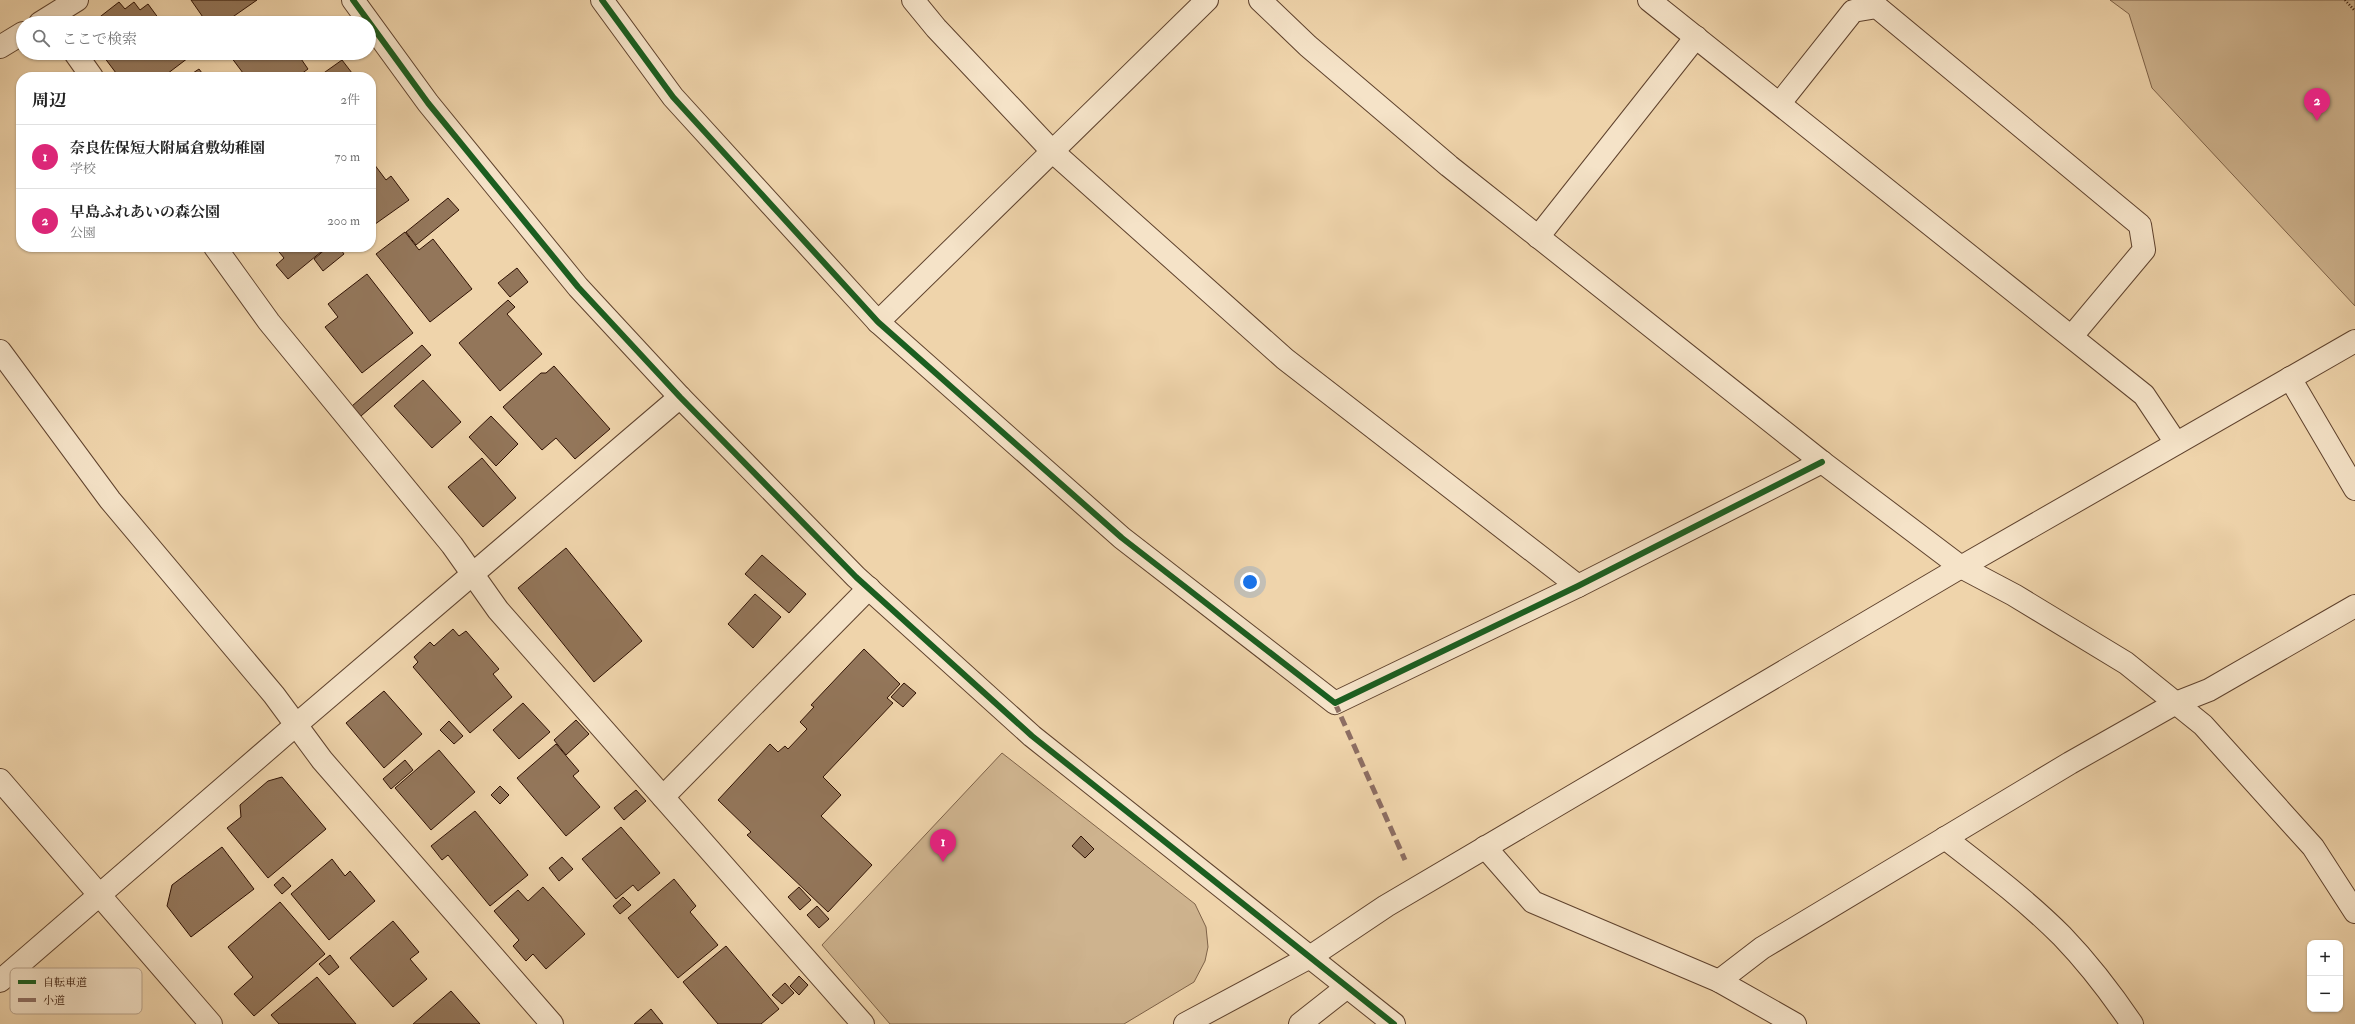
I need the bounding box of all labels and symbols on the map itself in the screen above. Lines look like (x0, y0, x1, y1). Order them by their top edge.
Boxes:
pin: 2 (2304, 88, 2330, 121)
your location (1240, 572, 1260, 592)
pin: 1 (930, 829, 956, 862)
legend (10, 968, 142, 1014)
text: 自転車道 (43, 976, 87, 989)
text: 小道 (43, 994, 65, 1007)

